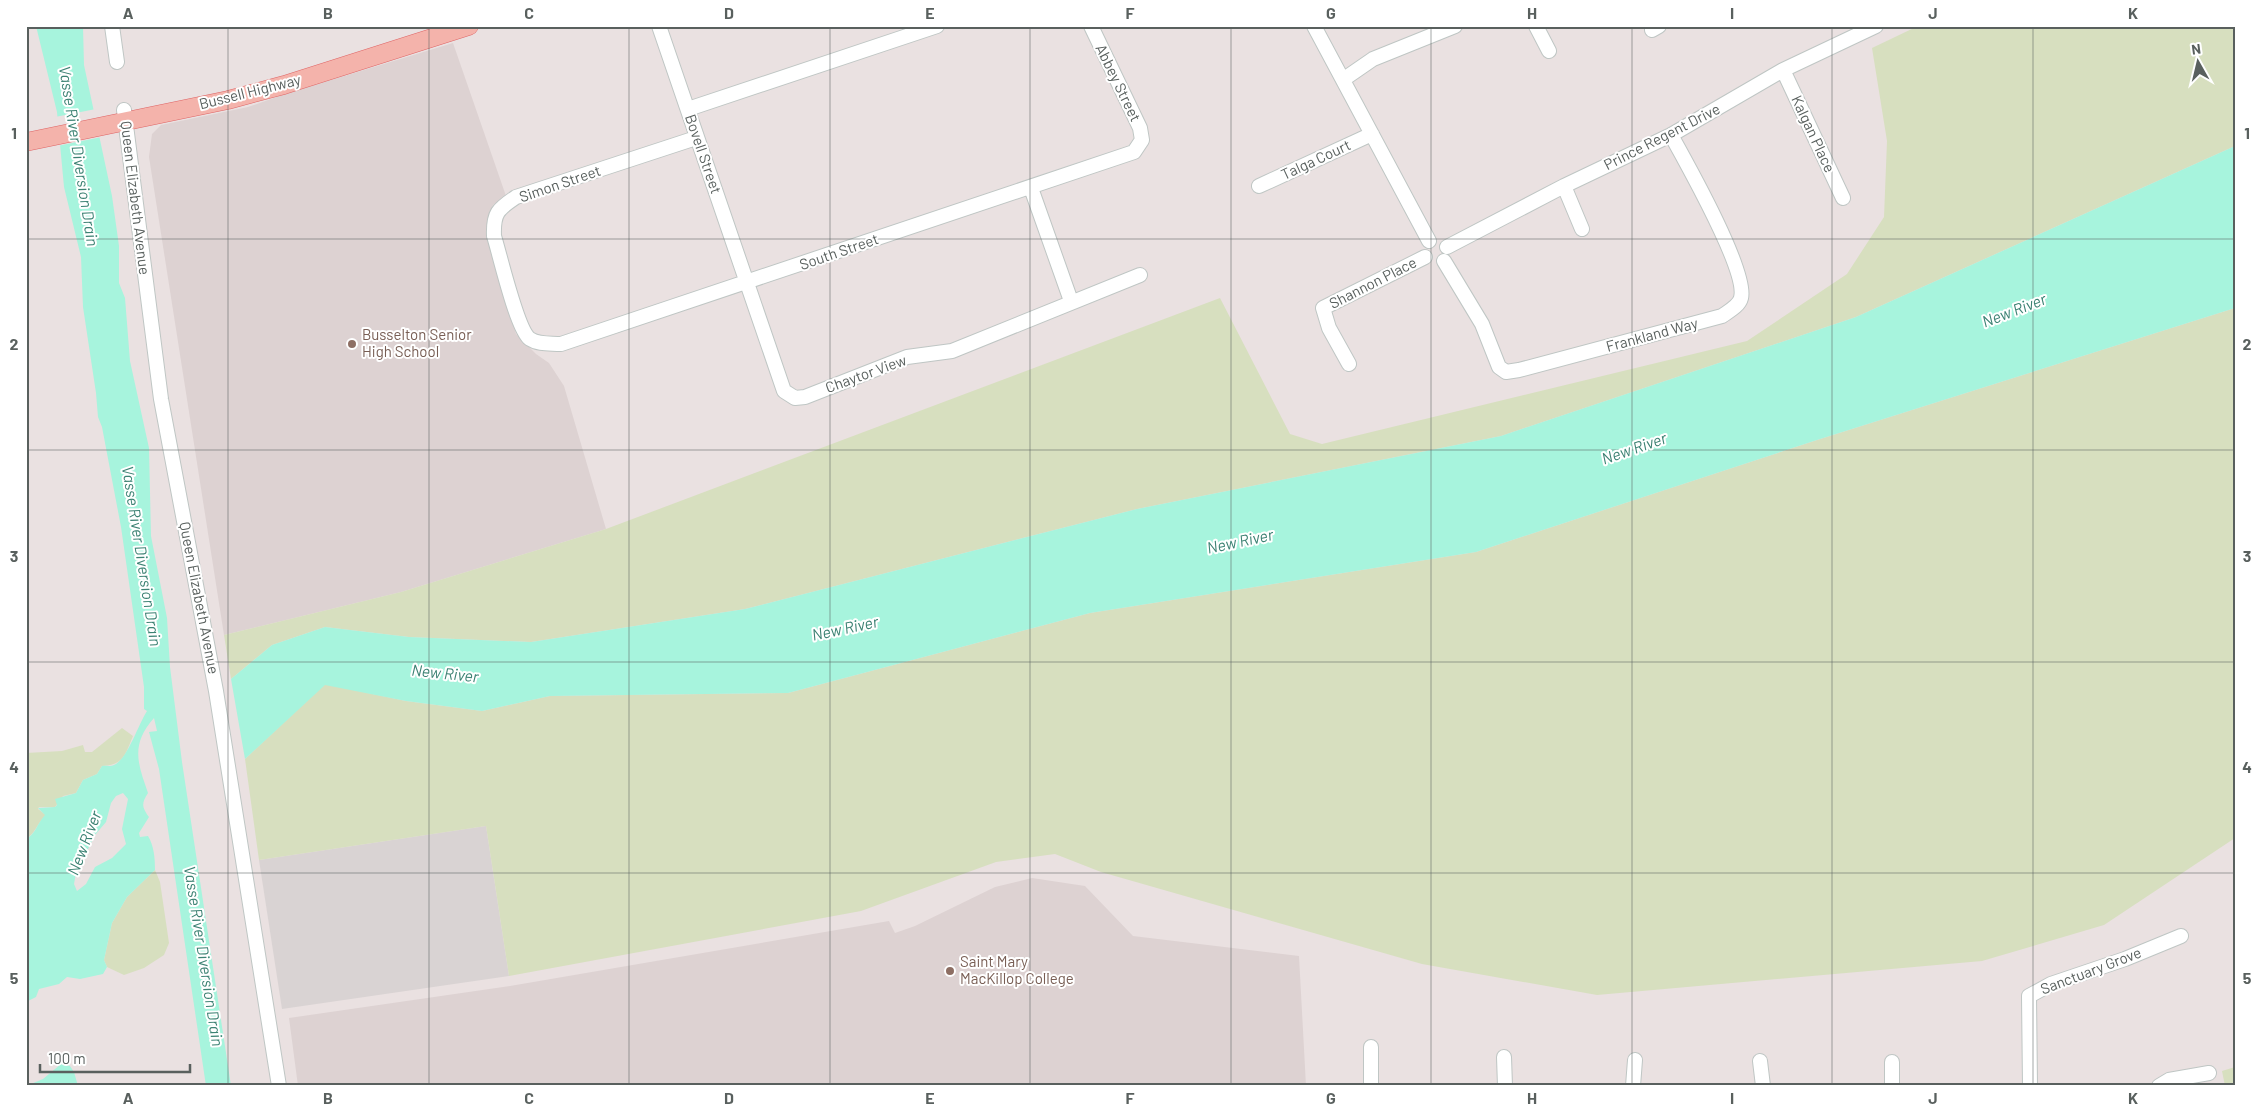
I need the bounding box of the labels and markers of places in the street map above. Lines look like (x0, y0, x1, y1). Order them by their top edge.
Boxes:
place label: Busselton Senior High School (362, 325, 472, 360)
marker: Busselton Senior High School (346, 338, 358, 350)
place label: Saint Mary MacKillop College (960, 952, 1074, 987)
marker: Saint Mary MacKillop College (944, 965, 956, 977)

